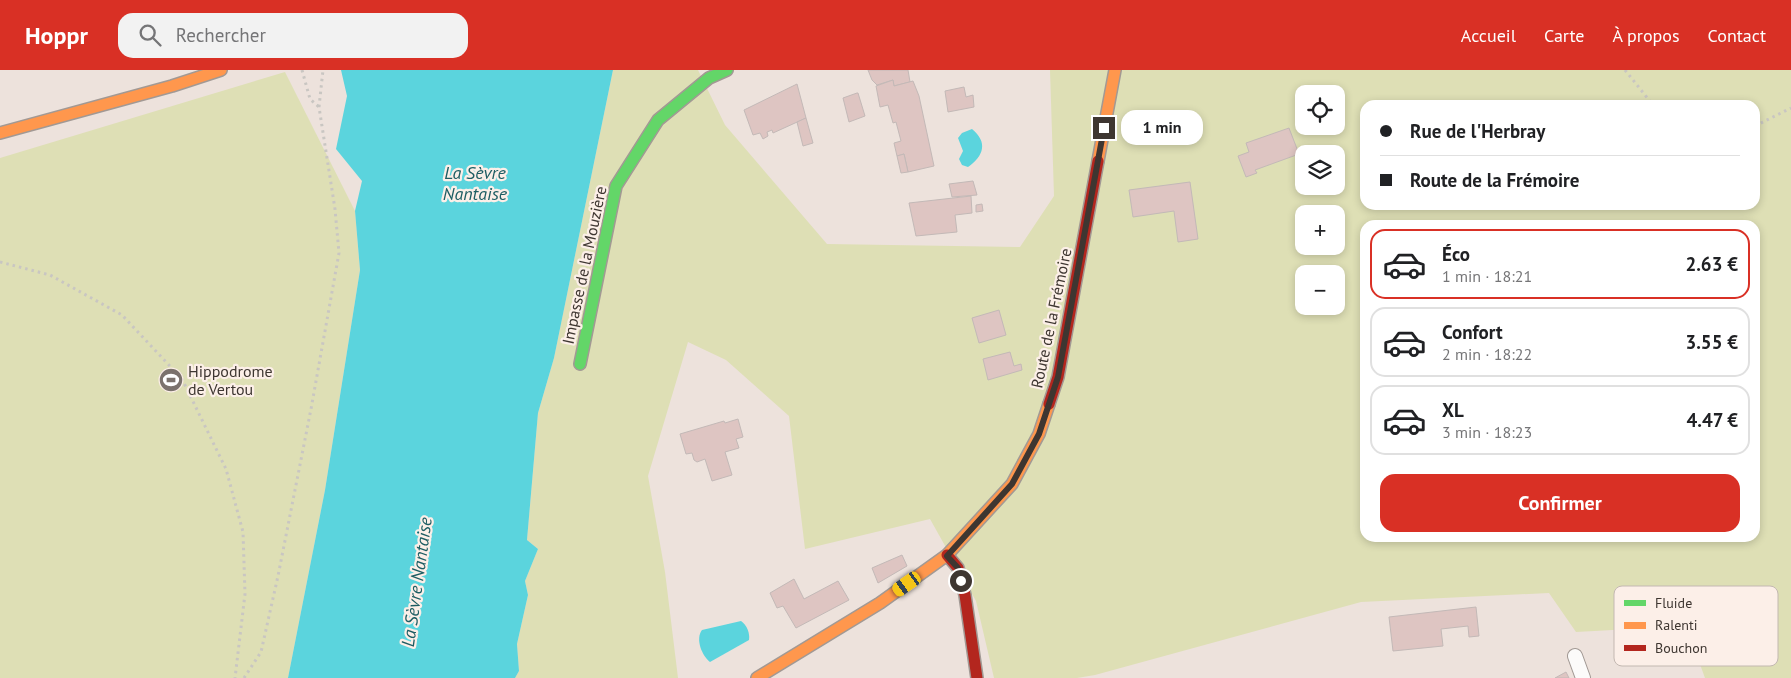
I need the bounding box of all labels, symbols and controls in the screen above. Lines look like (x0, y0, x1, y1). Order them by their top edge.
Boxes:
search box (118, 13, 468, 58)
text: Hoppr (25, 20, 88, 51)
icon: search (136, 21, 164, 49)
text: Rechercher (176, 23, 266, 47)
text: Accueil (1461, 24, 1516, 47)
text: Carte (1544, 24, 1585, 47)
text: À propos (1613, 24, 1680, 47)
text: Contact (1708, 24, 1766, 47)
map controls (1295, 85, 1345, 315)
button: locate (1295, 85, 1345, 135)
callout: 1 min (1122, 110, 1204, 146)
route end (1093, 117, 1115, 139)
text: 1 min (1142, 117, 1182, 137)
text: Rue de l'Herbray (1410, 119, 1545, 143)
button: layers (1295, 145, 1345, 195)
water label: La Sèvre Nantaise (443, 161, 508, 205)
text: Route de la Frémoire (1410, 168, 1579, 192)
street label: Impasse de la Mouzière (557, 184, 611, 346)
button: + (1295, 205, 1345, 255)
icon: car (1382, 242, 1427, 287)
text: Éco (1442, 242, 1470, 266)
street label: Route de la Frémoire (1026, 246, 1076, 390)
text: 2.63 € (1685, 252, 1738, 276)
button: − (1295, 265, 1345, 315)
text: 1 min · 18:21 (1442, 266, 1532, 286)
icon: car (1382, 320, 1427, 365)
text: Confort (1442, 320, 1503, 344)
text: 3.55 € (1685, 330, 1738, 354)
text: 2 min · 18:22 (1442, 344, 1532, 364)
place label: Hippodrome de Vertou (188, 361, 273, 399)
sports icon: Hippodrome de Vertou (158, 367, 184, 393)
icon: car (1382, 398, 1427, 443)
text: XL (1442, 398, 1464, 422)
text: 4.47 € (1686, 408, 1738, 432)
text: 3 min · 18:23 (1442, 422, 1532, 442)
button: Confirmer (1380, 474, 1740, 532)
water label: La Sèvre Nantaise (396, 515, 437, 648)
car (890, 569, 923, 599)
route start (950, 570, 972, 592)
legend (1614, 586, 1778, 666)
text: Fluide (1655, 594, 1692, 612)
text: Ralenti (1655, 616, 1698, 634)
text: Bouchon (1655, 639, 1707, 657)

